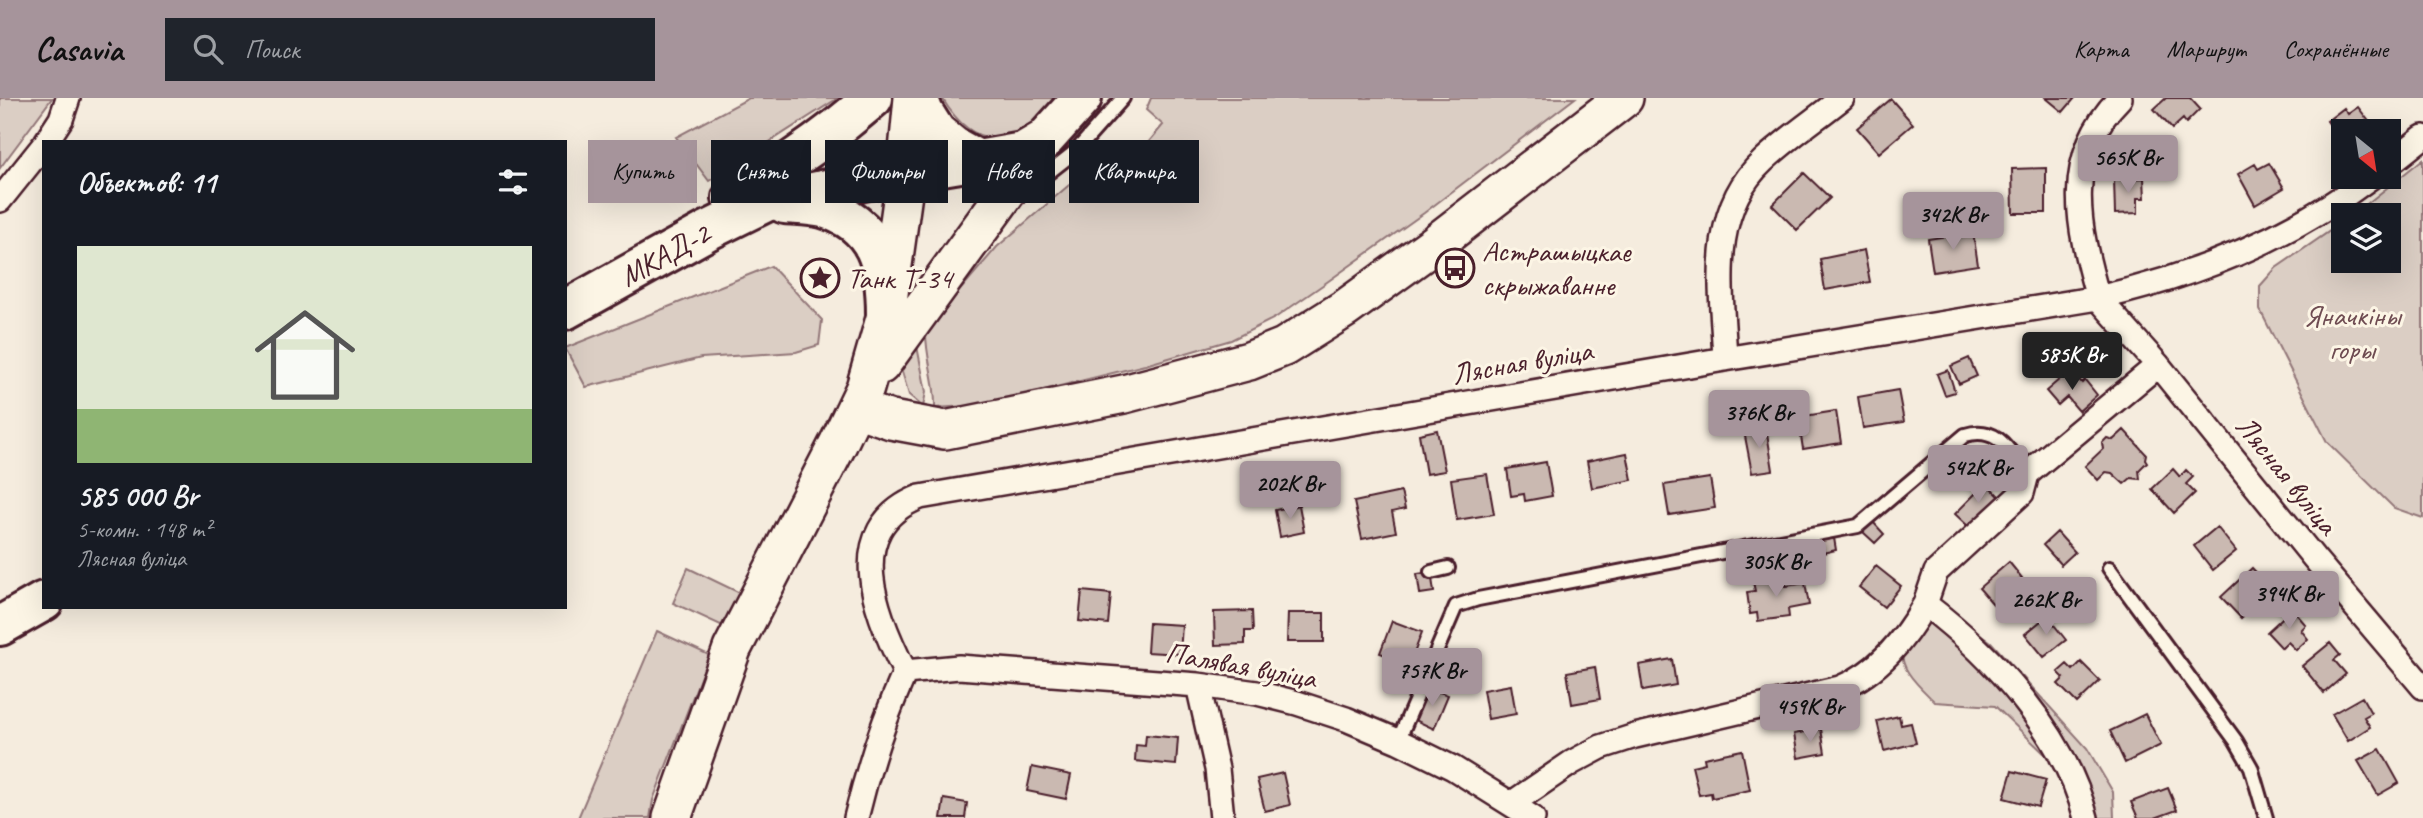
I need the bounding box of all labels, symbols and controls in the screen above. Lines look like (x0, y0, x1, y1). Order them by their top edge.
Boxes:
search box (165, 18, 655, 81)
text: Casavia (35, 28, 123, 70)
icon: search (189, 30, 227, 68)
text: Поиск (245, 33, 300, 66)
text: Карта (2074, 34, 2129, 64)
text: Маршрут (2167, 34, 2246, 64)
text: Сохранённые (2284, 34, 2388, 64)
north arrow (2331, 119, 2401, 189)
map controls (2331, 119, 2401, 273)
pin: 565K Br (2063, 136, 2193, 195)
chip: Купить (588, 140, 697, 203)
chip: Снять (711, 140, 811, 203)
chip: Фильтры (825, 140, 948, 203)
chip: Новое (962, 140, 1055, 203)
chip: Квартира (1069, 140, 1199, 203)
text: 565K Br (2094, 143, 2162, 172)
text: Объектов: 11 (77, 163, 216, 201)
icon: filters (494, 163, 532, 201)
pin: 342K Br (1888, 192, 2018, 252)
text: 342K Br (1919, 200, 1987, 229)
button: layers (2331, 203, 2401, 273)
street label: МКАД-2 (613, 213, 719, 295)
place label: Астрашыцкае скрыжаванне (1482, 232, 1633, 304)
bus stop icon: Астрашыцкае скрыжаванне (1434, 247, 1476, 289)
place icon: Танк Т-34 (799, 257, 841, 299)
place label: Танк Т-34 (847, 259, 955, 297)
icon: home (242, 292, 368, 418)
park label: Яначкіны горы (2303, 296, 2403, 368)
street label: Лясная вуліца (1449, 331, 1597, 393)
pin: 585K Br (2007, 332, 2137, 392)
text: 585K Br (2038, 340, 2106, 369)
pin: 376K Br (1694, 390, 1824, 450)
text: 376K Br (1725, 398, 1793, 427)
street label: Лясная вуліца (2227, 408, 2348, 544)
pin: 542K Br (1913, 446, 2043, 505)
text: 542K Br (1944, 453, 2012, 482)
pin: 202K Br (1225, 462, 1355, 521)
text: 202K Br (1256, 469, 1324, 498)
text: 585 000 Br (77, 477, 198, 515)
text: 5-комн. · 148 m² (77, 515, 211, 544)
pin: 305K Br (1711, 540, 1841, 599)
text: Лясная вуліца (77, 544, 186, 573)
text: 305K Br (1742, 547, 1810, 576)
pin: 394K Br (2224, 572, 2354, 631)
pin: 262K Br (1981, 578, 2111, 637)
text: 394K Br (2255, 579, 2323, 608)
text: 262K Br (2011, 585, 2081, 614)
street label: Палявая вуліца (1163, 633, 1321, 697)
pin: 757K Br (1367, 648, 1497, 708)
text: 757K Br (1398, 656, 1466, 685)
pin: 459K Br (1745, 684, 1875, 744)
text: 459K Br (1776, 692, 1844, 721)

